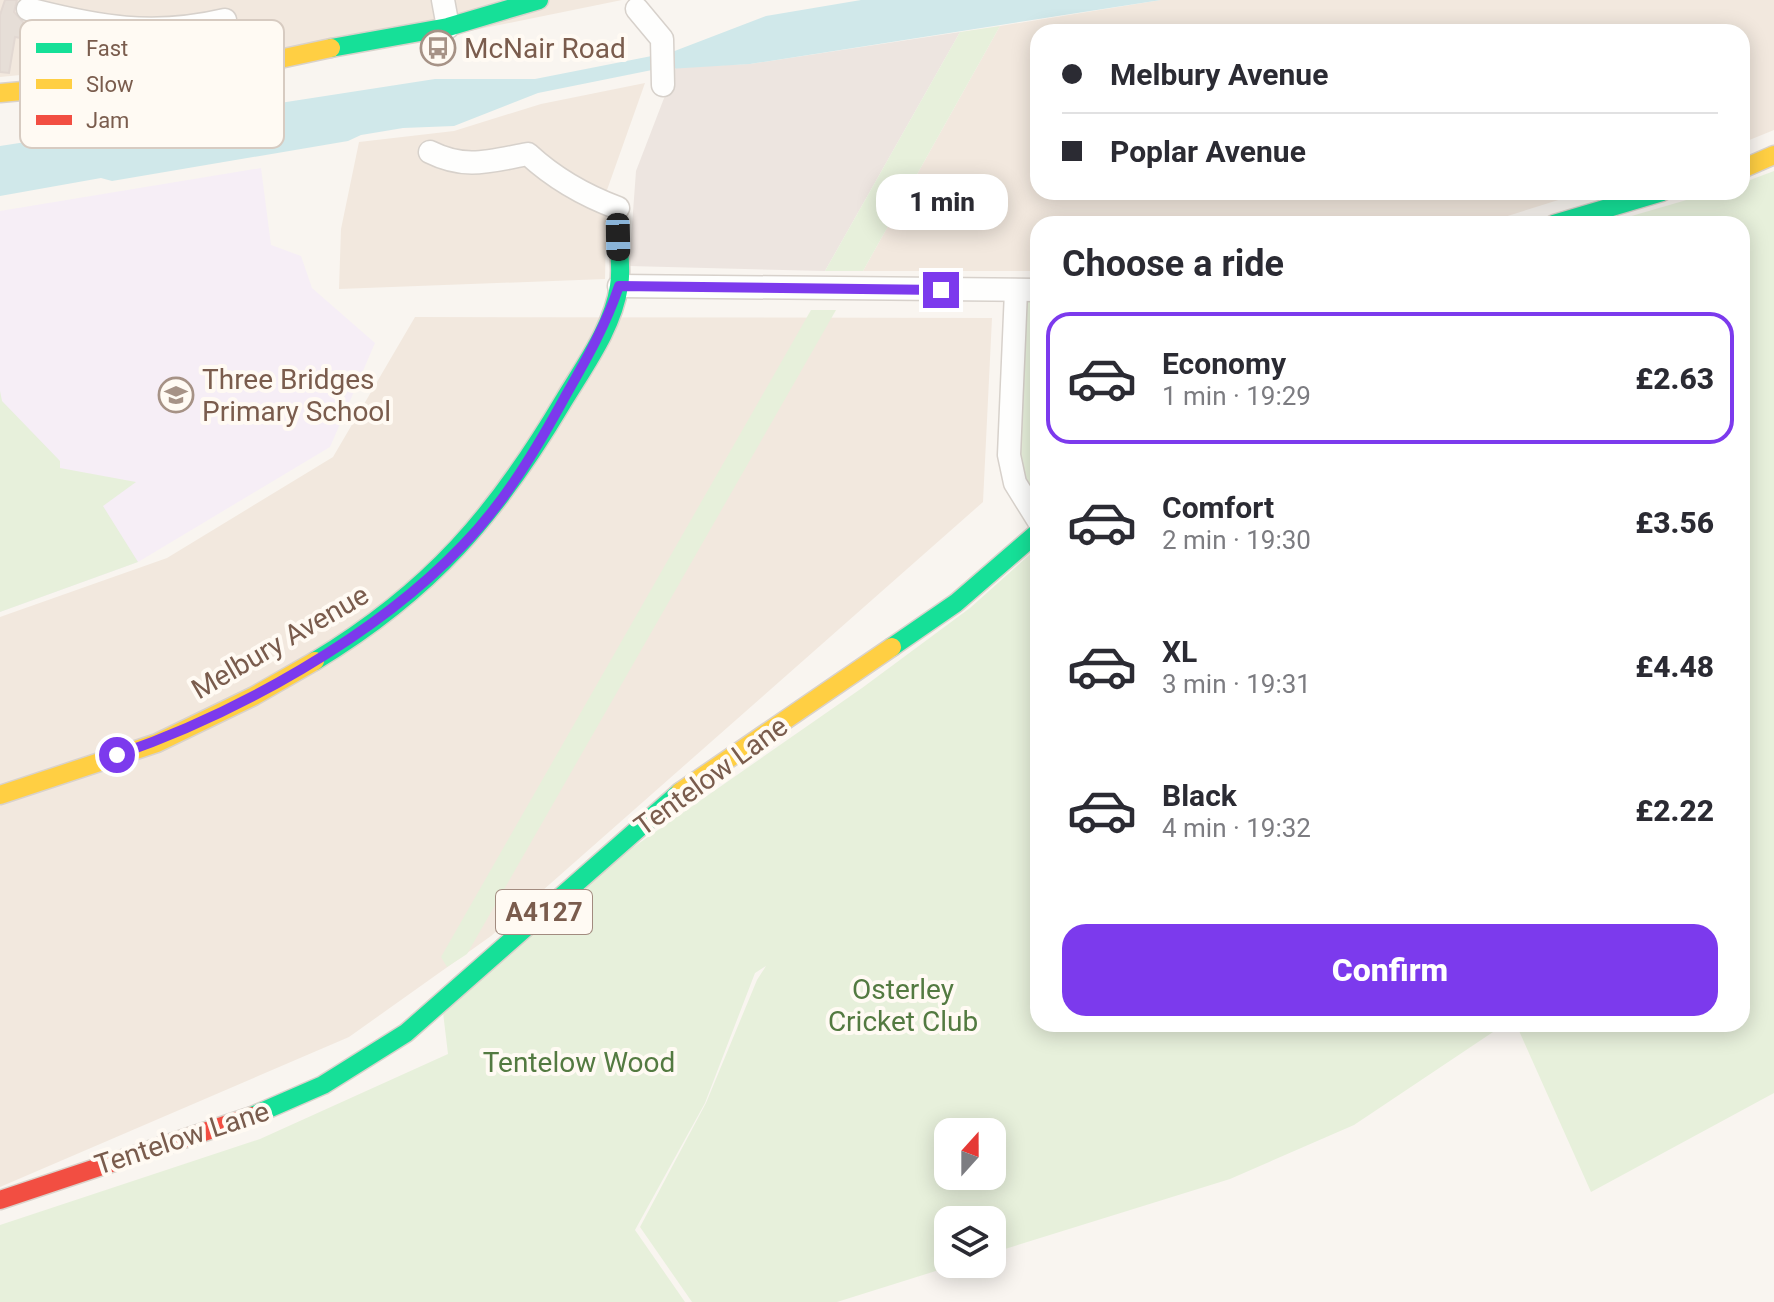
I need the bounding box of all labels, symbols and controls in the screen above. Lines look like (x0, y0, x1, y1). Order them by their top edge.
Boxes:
legend (20, 20, 284, 148)
bus stop icon: McNair Road (419, 29, 457, 67)
place label: McNair Road (464, 32, 626, 65)
text: Fast (86, 36, 128, 61)
text: Melbury Avenue (1110, 57, 1328, 92)
text: Slow (86, 72, 134, 97)
text: Jam (86, 108, 129, 133)
text: Poplar Avenue (1110, 134, 1306, 169)
callout: 1 min (875, 174, 1007, 230)
text: 1 min (909, 187, 975, 217)
car (606, 213, 630, 261)
text: Choose a ride (1062, 243, 1284, 285)
route end (923, 272, 959, 308)
icon: car (1066, 342, 1138, 414)
text: Economy (1162, 346, 1286, 381)
text: £2.63 (1635, 361, 1714, 396)
place label: Three Bridges Primary School (202, 363, 391, 428)
school or university icon: Three Bridges Primary School (157, 376, 195, 414)
text: 1 min · 19:29 (1162, 381, 1311, 411)
icon: car (1066, 486, 1138, 558)
text: Comfort (1162, 490, 1274, 525)
text: £3.56 (1635, 505, 1714, 540)
text: 2 min · 19:30 (1162, 525, 1311, 555)
street label: Melbury Avenue (186, 578, 374, 706)
icon: car (1066, 630, 1138, 702)
text: XL (1162, 634, 1197, 669)
text: £4.48 (1635, 649, 1714, 684)
text: 3 min · 19:31 (1162, 669, 1311, 699)
street label: Tentelow Lane (628, 709, 794, 843)
route start (99, 737, 135, 773)
icon: car (1066, 774, 1138, 846)
text: Black (1162, 778, 1237, 813)
text: £2.22 (1635, 793, 1714, 828)
text: 4 min · 19:32 (1162, 813, 1311, 843)
road number: A4127 (496, 890, 592, 934)
button: Confirm (1062, 924, 1718, 1016)
park label: Osterley Cricket Club (828, 973, 978, 1038)
park label: Tentelow Wood (483, 1046, 675, 1079)
street label: Tentelow Lane (91, 1094, 273, 1182)
north arrow (934, 1118, 1006, 1190)
map controls (934, 1118, 1006, 1278)
button: layers (934, 1206, 1006, 1278)

